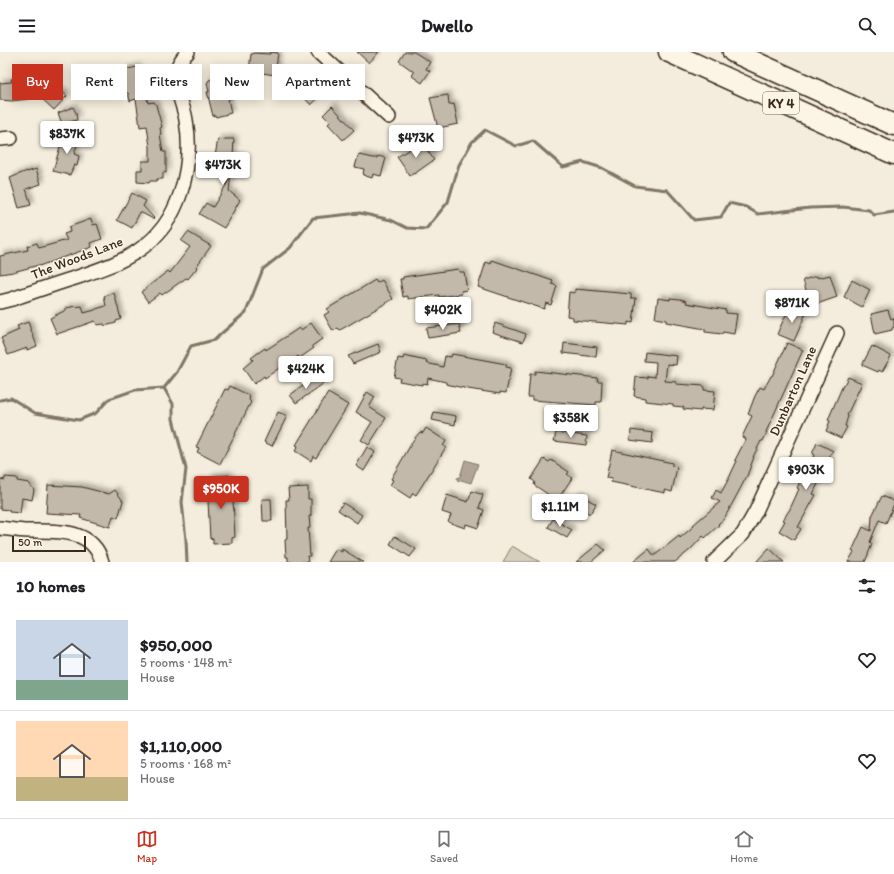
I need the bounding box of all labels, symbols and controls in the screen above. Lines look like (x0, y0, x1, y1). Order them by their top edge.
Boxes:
icon: menu (16, 15, 38, 37)
text: Dwello (421, 15, 473, 37)
icon: search (856, 15, 878, 37)
chip: Buy (12, 64, 63, 100)
chip: Rent (71, 64, 127, 100)
chip: Filters (135, 64, 202, 100)
chip: New (210, 64, 264, 100)
chip: Apartment (272, 64, 365, 100)
road number: KY 4 (763, 92, 799, 114)
pin: $837K (39, 121, 95, 155)
pin: $473K (388, 125, 444, 159)
text: $837K (49, 126, 85, 141)
text: $473K (398, 130, 434, 145)
pin: $473K (195, 152, 251, 186)
text: $473K (205, 157, 241, 172)
street label: The Woods Lane (29, 233, 126, 283)
pin: $871K (764, 290, 820, 324)
text: $871K (775, 295, 809, 310)
pin: $402K (415, 297, 471, 331)
text: $402K (424, 302, 462, 317)
street label: Dunbarton Lane (766, 343, 821, 439)
pin: $424K (278, 356, 334, 390)
text: $424K (287, 361, 325, 376)
pin: $358K (543, 405, 599, 439)
text: $358K (553, 410, 589, 425)
pin: $903K (778, 457, 834, 491)
text: $903K (788, 462, 824, 477)
pin: $950K (193, 476, 249, 510)
text: $950K (203, 481, 239, 496)
pin: $1.11M (527, 494, 593, 528)
text: $1.11M (541, 499, 579, 514)
scale bar (12, 534, 86, 553)
text: 50 m (18, 536, 42, 549)
icon: filters (856, 575, 878, 597)
text: 10 homes (16, 576, 85, 596)
text: $950,000 (140, 635, 212, 655)
icon: home (48, 636, 96, 684)
icon: heart (856, 649, 878, 671)
text: 5 rooms · 148 m² (140, 655, 232, 670)
text: House (140, 670, 175, 685)
text: $1,110,000 (140, 736, 222, 756)
icon: home (48, 737, 96, 785)
icon: heart (856, 750, 878, 772)
text: 5 rooms · 168 m² (140, 756, 231, 771)
text: House (140, 771, 175, 786)
tab: Map (136, 828, 158, 865)
tab: Saved (430, 828, 458, 865)
tab: Home (730, 828, 758, 865)

